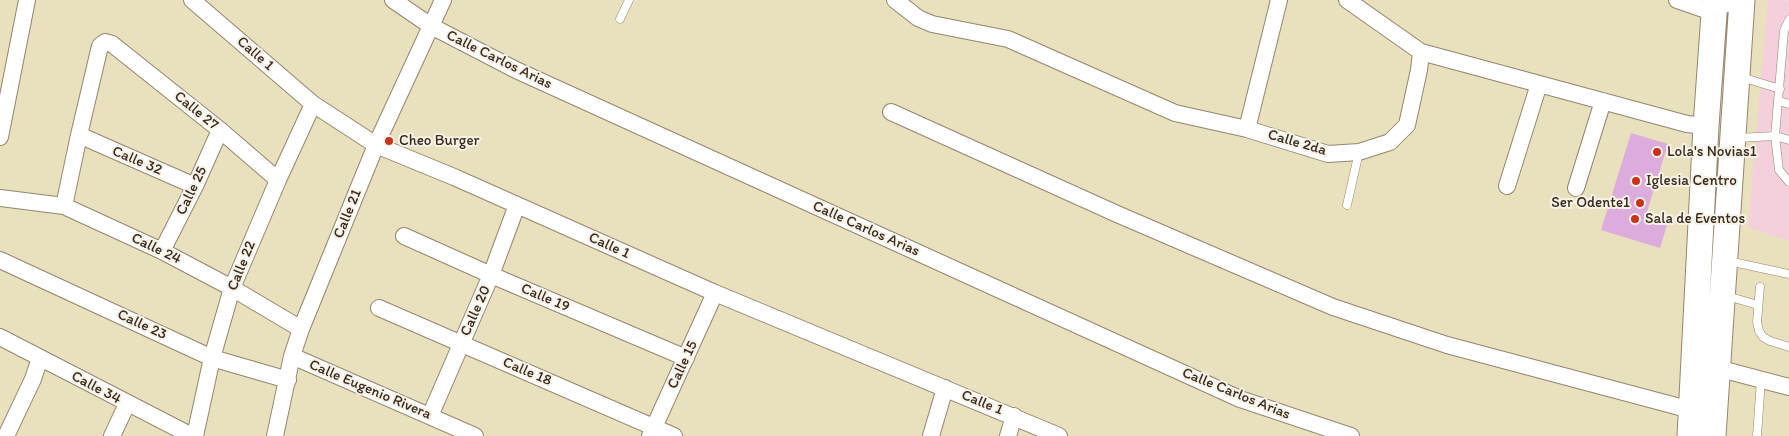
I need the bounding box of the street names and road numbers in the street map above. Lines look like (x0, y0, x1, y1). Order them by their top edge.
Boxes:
street label: Calle Carlos Arias (443, 27, 555, 93)
street label: Calle 1 (233, 33, 277, 75)
street label: Calle 27 (170, 88, 222, 134)
street label: Calle 2da (1265, 126, 1329, 160)
street label: Calle 32 (109, 142, 165, 180)
street label: Calle 25 (172, 164, 212, 218)
street label: Calle 21 (330, 187, 366, 241)
street label: Calle Carlos Arias (810, 197, 922, 261)
street label: Calle 24 (128, 229, 184, 269)
street label: Calle 1 (586, 229, 632, 263)
street label: Calle 22 (224, 238, 260, 294)
street label: Calle 19 (518, 280, 572, 316)
street label: Calle 20 (457, 283, 495, 339)
street label: Calle 23 (114, 306, 170, 344)
street label: Calle 15 (664, 338, 702, 392)
street label: Calle 18 (500, 354, 554, 390)
street label: Calle Eugenio Rivera (306, 356, 434, 424)
street label: Calle Carlos Arias (1179, 364, 1293, 424)
street label: Calle 34 (68, 367, 124, 409)
street label: Calle 1 (959, 387, 1005, 419)

